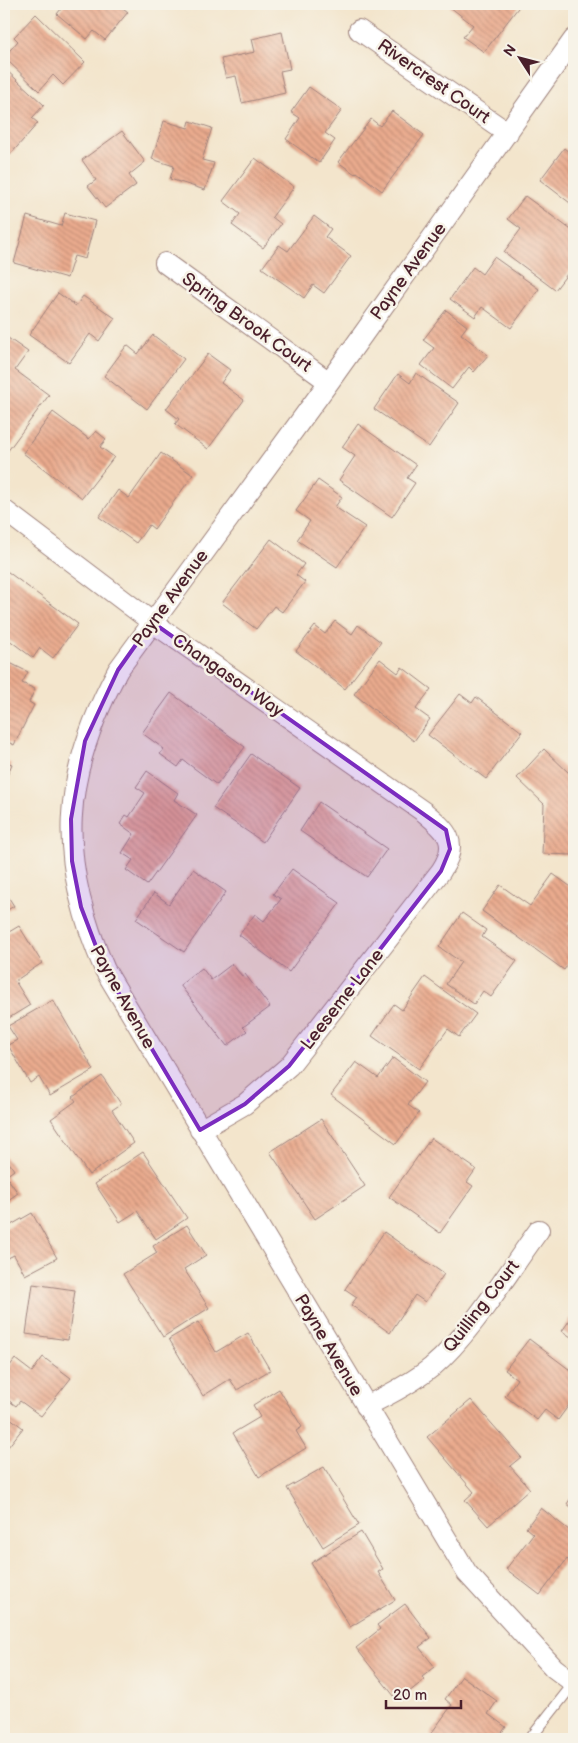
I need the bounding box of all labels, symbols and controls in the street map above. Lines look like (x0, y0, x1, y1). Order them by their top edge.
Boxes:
north arrow (496, 32, 546, 82)
street label: Rivercrest Court (373, 35, 494, 128)
text: N (500, 41, 520, 60)
street label: Payne Avenue (366, 218, 451, 324)
street label: Spring Brook Court (178, 268, 316, 377)
street label: Payne Avenue (128, 545, 213, 651)
street label: Changason Way (168, 629, 288, 722)
street label: Payne Avenue (85, 942, 160, 1053)
street label: Leeseme Lane (297, 945, 388, 1054)
street label: Quilling Court (439, 1256, 524, 1357)
street label: Payne Avenue (290, 1291, 367, 1400)
scale bar (386, 1678, 460, 1710)
text: 20 m (393, 1686, 427, 1705)

